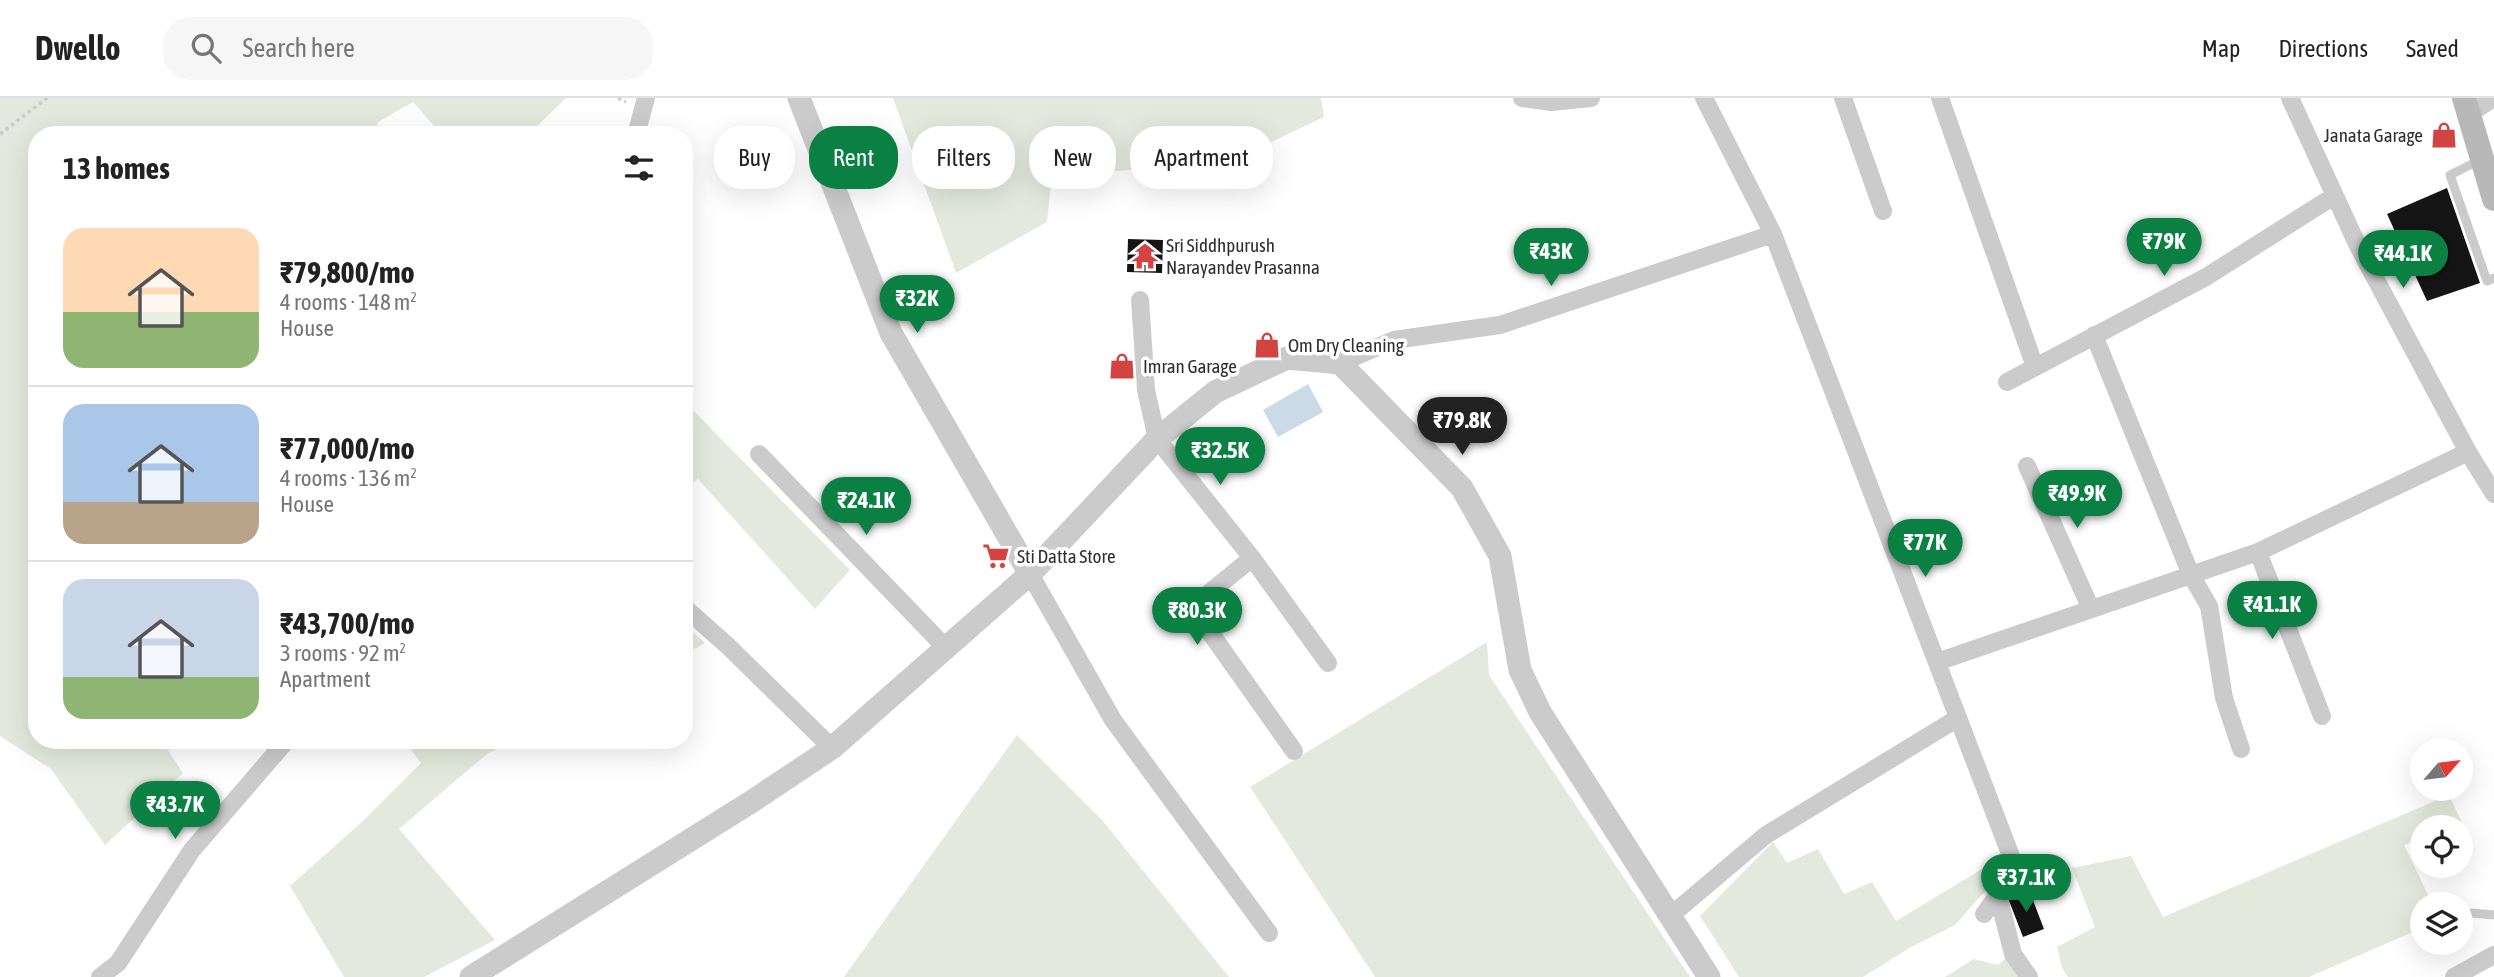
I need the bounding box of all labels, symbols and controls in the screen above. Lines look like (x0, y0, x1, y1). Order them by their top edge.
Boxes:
search box (163, 17, 653, 80)
text: Dwello (35, 29, 121, 67)
icon: search (187, 29, 225, 67)
text: Search here (243, 33, 355, 63)
text: Map (2202, 35, 2240, 62)
text: Directions (2278, 35, 2368, 62)
text: Saved (2406, 35, 2459, 62)
shop icon: Janata Garage (2429, 120, 2459, 150)
place label: Janata Garage (2324, 124, 2423, 146)
chip: Buy (714, 126, 795, 189)
chip: Rent (809, 126, 898, 189)
chip: Filters (912, 126, 1015, 189)
chip: New (1029, 126, 1116, 189)
chip: Apartment (1130, 126, 1273, 189)
icon: filters (620, 149, 658, 187)
text: 13 homes (63, 151, 170, 185)
pin: ₹79K (2123, 218, 2205, 278)
pin: ₹43K (1510, 228, 1592, 288)
text: ₹79K (2143, 228, 2185, 254)
pin: ₹44.1K (2346, 230, 2460, 290)
place label: Sri Siddhpurush Narayandev Prasanna (1166, 234, 1320, 278)
text: ₹43K (1530, 238, 1572, 264)
text: ₹44.1K (2374, 240, 2432, 266)
temple icon: Sri Siddhpurush Narayandev Prasanna (1130, 241, 1160, 271)
text: ₹79,800/mo (280, 255, 415, 289)
icon: home (119, 256, 203, 340)
pin: ₹32K (876, 275, 958, 335)
text: ₹32K (896, 285, 938, 311)
text: 4 rooms · 148 m² (280, 289, 417, 315)
text: House (280, 315, 334, 341)
shop icon: Om Dry Cleaning (1252, 330, 1282, 360)
place label: Om Dry Cleaning (1288, 334, 1405, 356)
shop icon: Imran Garage (1107, 351, 1137, 381)
place label: Imran Garage (1143, 355, 1237, 377)
pin: ₹79.8K (1405, 398, 1519, 457)
text: ₹79.8K (1433, 407, 1491, 433)
pin: ₹32.5K (1163, 428, 1277, 487)
text: ₹77,000/mo (280, 431, 415, 465)
icon: home (119, 432, 203, 516)
text: ₹32.5K (1191, 437, 1249, 463)
text: 4 rooms · 136 m² (280, 465, 417, 491)
pin: ₹49.9K (2020, 470, 2134, 530)
pin: ₹24.1K (809, 478, 923, 537)
text: ₹49.9K (2048, 480, 2106, 506)
text: ₹24.1K (837, 487, 895, 513)
text: House (280, 491, 334, 517)
pin: ₹77K (1884, 519, 1966, 579)
text: ₹77K (1904, 529, 1946, 555)
supermarket icon: Sti Datta Store (981, 541, 1011, 571)
place label: Sti Datta Store (1017, 545, 1116, 567)
pin: ₹41.1K (2215, 582, 2329, 641)
pin: ₹80.3K (1140, 588, 1254, 647)
text: ₹41.1K (2243, 591, 2301, 617)
text: ₹80.3K (1168, 597, 1226, 623)
text: ₹43,700/mo (280, 606, 415, 640)
icon: home (119, 607, 203, 691)
text: 3 rooms · 92 m² (280, 640, 406, 666)
text: Apartment (280, 666, 371, 692)
north arrow (2410, 738, 2473, 802)
map controls (2410, 738, 2473, 955)
pin: ₹43.7K (118, 782, 232, 841)
text: ₹43.7K (146, 791, 204, 817)
button: locate (2410, 815, 2473, 878)
pin: ₹37.1K (1969, 854, 2083, 914)
text: ₹37.1K (1997, 864, 2055, 890)
button: layers (2410, 892, 2473, 955)

